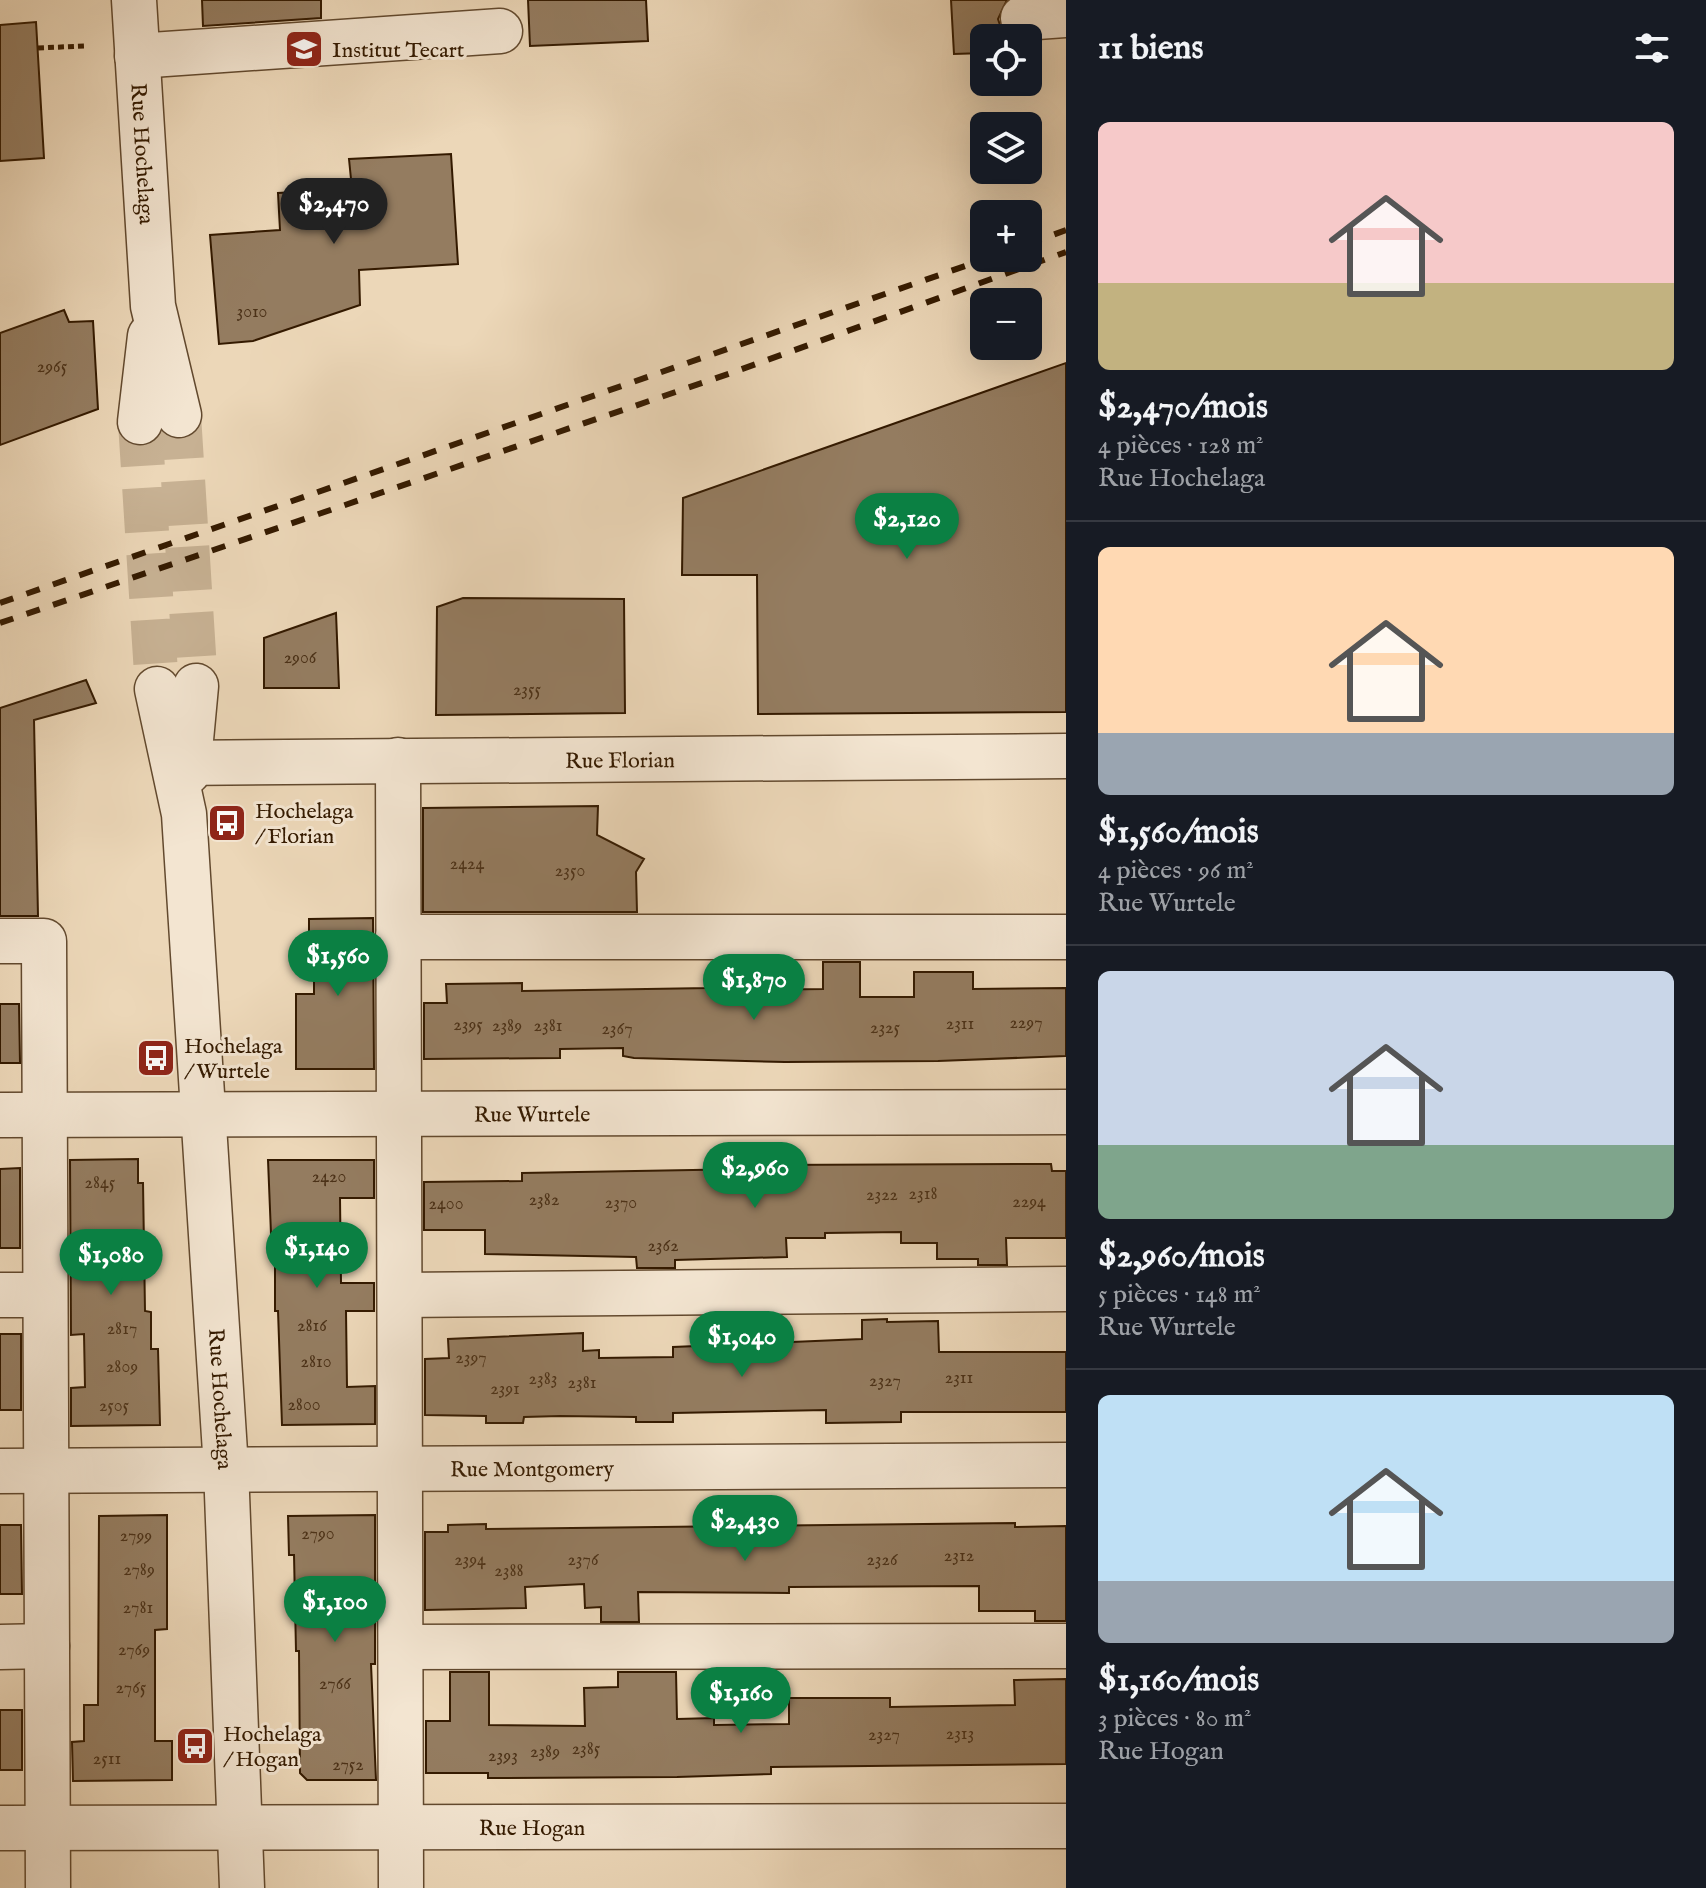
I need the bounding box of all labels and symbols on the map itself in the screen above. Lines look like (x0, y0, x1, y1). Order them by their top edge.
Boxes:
school or university icon: Institut Tecart (283, 28, 325, 70)
place label: Institut Tecart (332, 37, 465, 65)
street label: Rue Hochelaga (123, 82, 160, 226)
pin: $2,470 (269, 178, 399, 246)
house number: 3010 (237, 301, 267, 324)
house number: 2965 (37, 356, 68, 379)
pin: $2,120 (842, 493, 972, 561)
house number: 2906 (284, 647, 317, 670)
house number: 2355 (513, 679, 542, 702)
street label: Rue Florian (565, 747, 675, 776)
place label: Hochelaga / Florian (255, 798, 354, 851)
bus stop icon: Hochelaga / Florian (206, 802, 248, 844)
house number: 2424 (450, 853, 484, 876)
house number: 2350 (555, 860, 585, 883)
pin: $1,560 (273, 930, 403, 998)
pin: $1,870 (689, 954, 819, 1022)
house number: 2297 (1009, 1012, 1043, 1035)
house number: 2311 (946, 1013, 974, 1036)
house number: 2395 (453, 1014, 483, 1037)
house number: 2389 (492, 1015, 522, 1038)
house number: 2381 (534, 1015, 562, 1038)
house number: 2325 (870, 1017, 901, 1040)
house number: 2367 (601, 1018, 633, 1041)
place label: Hochelaga / Wurtele (184, 1033, 283, 1086)
bus stop icon: Hochelaga / Wurtele (135, 1037, 177, 1079)
street label: Rue Wurtele (474, 1101, 590, 1130)
pin: $2,960 (690, 1142, 820, 1210)
house number: 2420 (312, 1166, 346, 1189)
house number: 2845 (85, 1172, 116, 1195)
house number: 2318 (909, 1183, 937, 1206)
house number: 2322 (866, 1184, 898, 1207)
house number: 2382 (529, 1189, 559, 1212)
house number: 2294 (1012, 1191, 1046, 1214)
house number: 2370 (605, 1192, 637, 1215)
house number: 2400 (429, 1193, 463, 1216)
pin: $1,140 (252, 1222, 382, 1290)
pin: $1,080 (46, 1229, 176, 1297)
house number: 2362 (647, 1235, 679, 1258)
pin: $1,040 (677, 1311, 807, 1379)
house number: 2816 (297, 1315, 327, 1338)
house number: 2817 (107, 1318, 137, 1341)
street label: Rue Hochelaga (201, 1327, 238, 1471)
house number: 2397 (455, 1347, 487, 1370)
house number: 2810 (301, 1351, 331, 1374)
house number: 2809 (106, 1356, 138, 1379)
house number: 2311 (945, 1367, 973, 1390)
house number: 2383 (529, 1368, 557, 1391)
house number: 2327 (869, 1370, 901, 1393)
house number: 2381 (568, 1372, 596, 1395)
house number: 2391 (490, 1378, 520, 1401)
house number: 2800 (287, 1394, 321, 1417)
house number: 2505 (99, 1395, 130, 1418)
street label: Rue Montgomery (450, 1456, 614, 1484)
pin: $2,430 (680, 1495, 810, 1563)
house number: 2790 (301, 1523, 335, 1546)
house number: 2799 (120, 1525, 152, 1548)
house number: 2312 (944, 1545, 974, 1568)
house number: 2394 (454, 1549, 486, 1572)
house number: 2376 (567, 1549, 599, 1572)
house number: 2326 (866, 1549, 898, 1572)
house number: 2789 (123, 1559, 155, 1582)
house number: 2388 (494, 1560, 524, 1583)
pin: $1,100 (270, 1576, 400, 1644)
house number: 2781 (123, 1597, 153, 1620)
house number: 2769 (118, 1639, 150, 1662)
pin: $1,160 (676, 1667, 806, 1735)
house number: 2766 (319, 1673, 351, 1696)
house number: 2765 (116, 1677, 147, 1700)
place label: Hochelaga / Hogan (223, 1721, 322, 1774)
house number: 2313 (946, 1723, 974, 1746)
house number: 2327 (868, 1724, 900, 1747)
bus stop icon: Hochelaga / Hogan (174, 1725, 216, 1767)
house number: 2385 (572, 1738, 601, 1761)
house number: 2389 (530, 1741, 560, 1764)
house number: 2393 (488, 1745, 518, 1768)
house number: 2511 (93, 1748, 121, 1771)
house number: 2752 (332, 1754, 364, 1777)
street label: Rue Hogan (479, 1815, 586, 1843)

